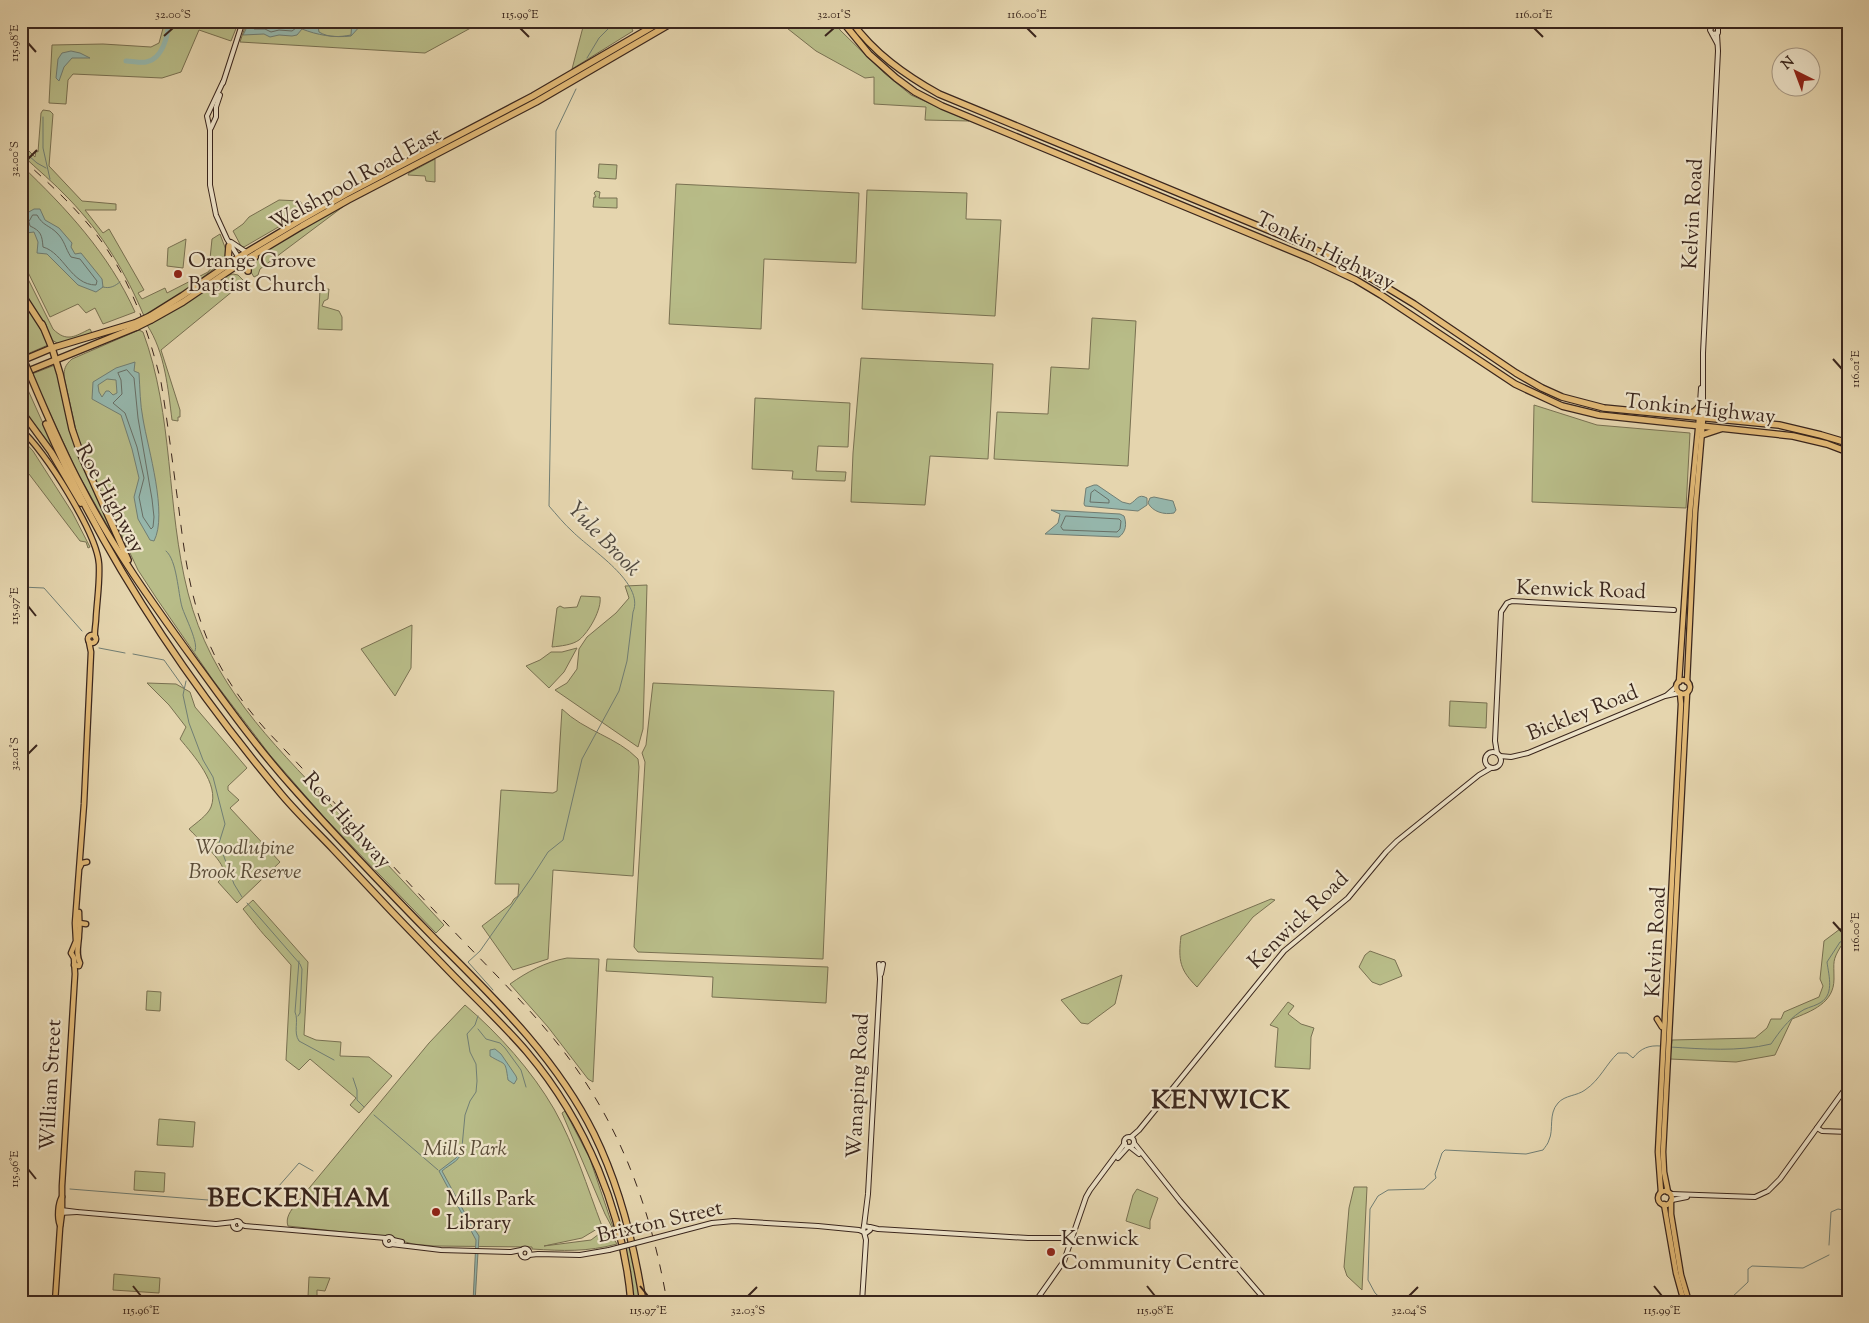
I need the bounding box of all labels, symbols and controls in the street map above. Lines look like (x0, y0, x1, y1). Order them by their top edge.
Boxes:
text: 32.00°S (155, 6, 191, 24)
text: 115.99°E (502, 6, 539, 24)
text: 32.01°S (817, 6, 851, 24)
text: 116.00°E (1007, 6, 1047, 24)
text: 116.01°E (1515, 6, 1553, 24)
text: 115.98°E (6, 24, 24, 62)
north arrow (1772, 48, 1822, 98)
text: N (1778, 53, 1799, 75)
street label: Welshpool Road East (265, 120, 447, 240)
text: 32.00°S (6, 141, 24, 177)
street label: Kelvin Road (1676, 158, 1712, 270)
street label: Tonkin Highway (1250, 205, 1400, 299)
place label: Orange Grove Baptist Church (188, 247, 326, 301)
marker: Orange Grove Baptist Church (172, 268, 184, 280)
text: 116.01°E (1847, 350, 1865, 388)
street label: Tonkin Highway (1623, 387, 1777, 433)
street label: Roe Highway (67, 439, 152, 559)
water label: Yule Brook (559, 495, 647, 585)
street label: Kenwick Road (1516, 574, 1647, 608)
text: 115.97°E (6, 587, 24, 625)
street label: Bickley Road (1523, 678, 1643, 750)
text: 32.01°S (6, 737, 24, 771)
street label: Roe Highway (295, 766, 398, 876)
park label: Woodlupine Brook Reserve (189, 834, 301, 888)
street label: Kenwick Road (1242, 865, 1356, 977)
street label: Kelvin Road (1639, 886, 1675, 998)
text: 116.00°E (1847, 912, 1865, 952)
street label: Wanaping Road (840, 1012, 878, 1159)
street label: William Street (34, 1019, 70, 1151)
district label: KENWICK (1151, 1083, 1291, 1120)
park label: Mills Park (423, 1135, 508, 1165)
text: 115.96°E (6, 1150, 24, 1188)
district label: BECKENHAM (208, 1181, 390, 1218)
place label: Mills Park Library (446, 1185, 536, 1239)
street label: Brixton Street (594, 1194, 726, 1252)
marker: Mills Park Library (430, 1206, 442, 1218)
place label: Kenwick Community Centre (1061, 1225, 1239, 1279)
marker: Kenwick Community Centre (1045, 1246, 1057, 1258)
text: 115.96°E (122, 1302, 160, 1320)
text: 115.97°E (629, 1302, 667, 1320)
text: 32.03°S (731, 1302, 765, 1320)
text: 115.98°E (1136, 1302, 1174, 1320)
text: 32.04°S (1391, 1302, 1427, 1320)
text: 115.99°E (1644, 1302, 1681, 1320)

